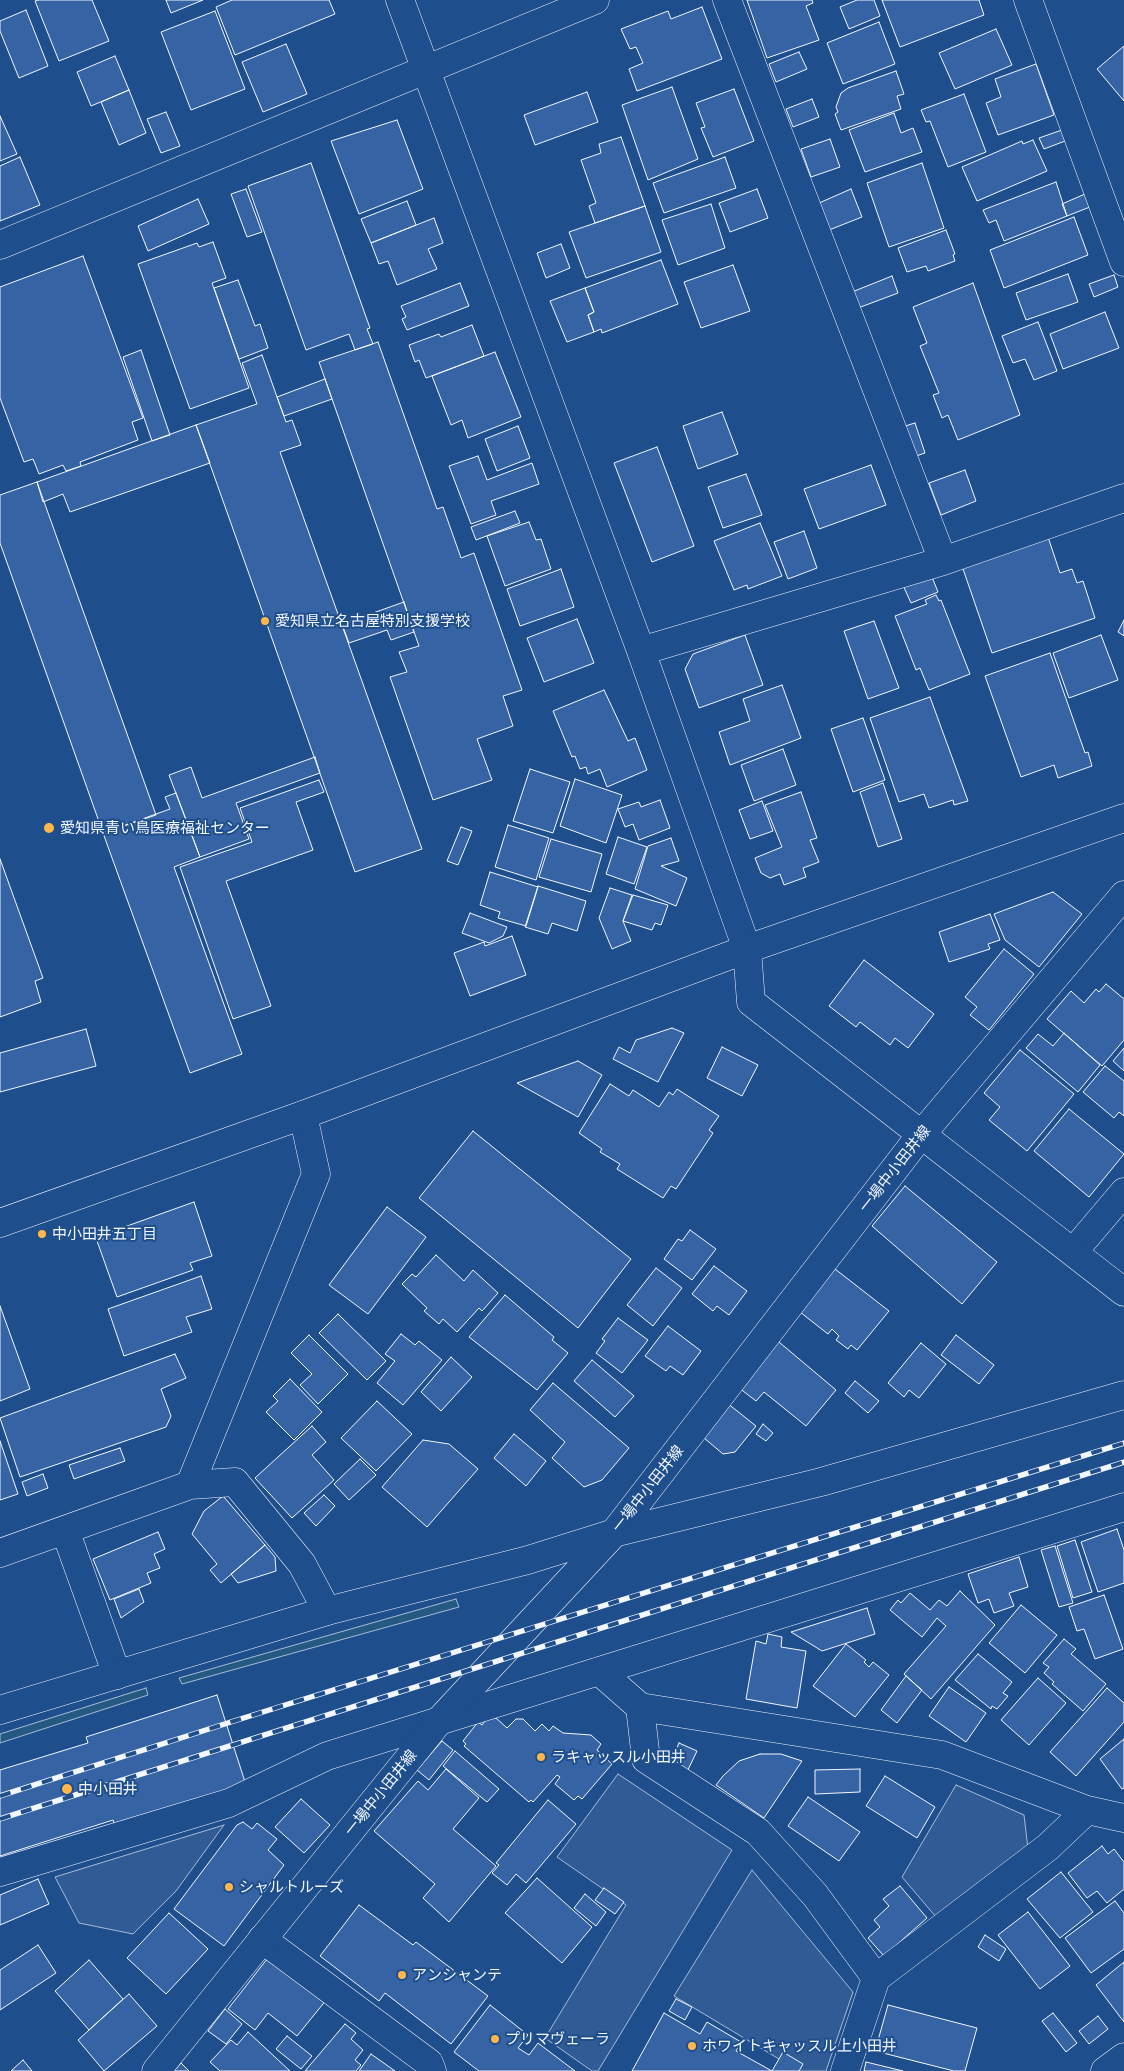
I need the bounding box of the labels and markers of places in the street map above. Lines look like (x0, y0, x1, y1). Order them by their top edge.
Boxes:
place label: 愛知県立名古屋特別支援学校 (275, 612, 470, 630)
marker: 愛知県立名古屋特別支援学校 (259, 615, 271, 627)
place label: 愛知県青い鳥医療福祉センター (60, 819, 270, 837)
marker: 愛知県青い鳥医療福祉センター (42, 821, 56, 835)
place label: 中小田井五丁目 (52, 1225, 157, 1243)
marker: 中小田井五丁目 (36, 1228, 48, 1240)
place label: ラキャッスル小田井 (551, 1748, 686, 1766)
marker: ラキャッスル小田井 (535, 1751, 547, 1763)
place label: 中小田井 (78, 1780, 138, 1798)
marker: 中小田井 (60, 1782, 74, 1796)
place label: シャルトルーズ (239, 1878, 344, 1896)
marker: シャルトルーズ (223, 1881, 235, 1893)
place label: アンシャンテ (412, 1966, 502, 1984)
marker: アンシャンテ (396, 1969, 408, 1981)
place label: プリマヴェーラ (505, 2030, 610, 2048)
marker: プリマヴェーラ (489, 2033, 501, 2045)
place label: ホワイトキャッスル上小田井 (702, 2037, 897, 2055)
marker: ホワイトキャッスル上小田井 (686, 2040, 698, 2052)

